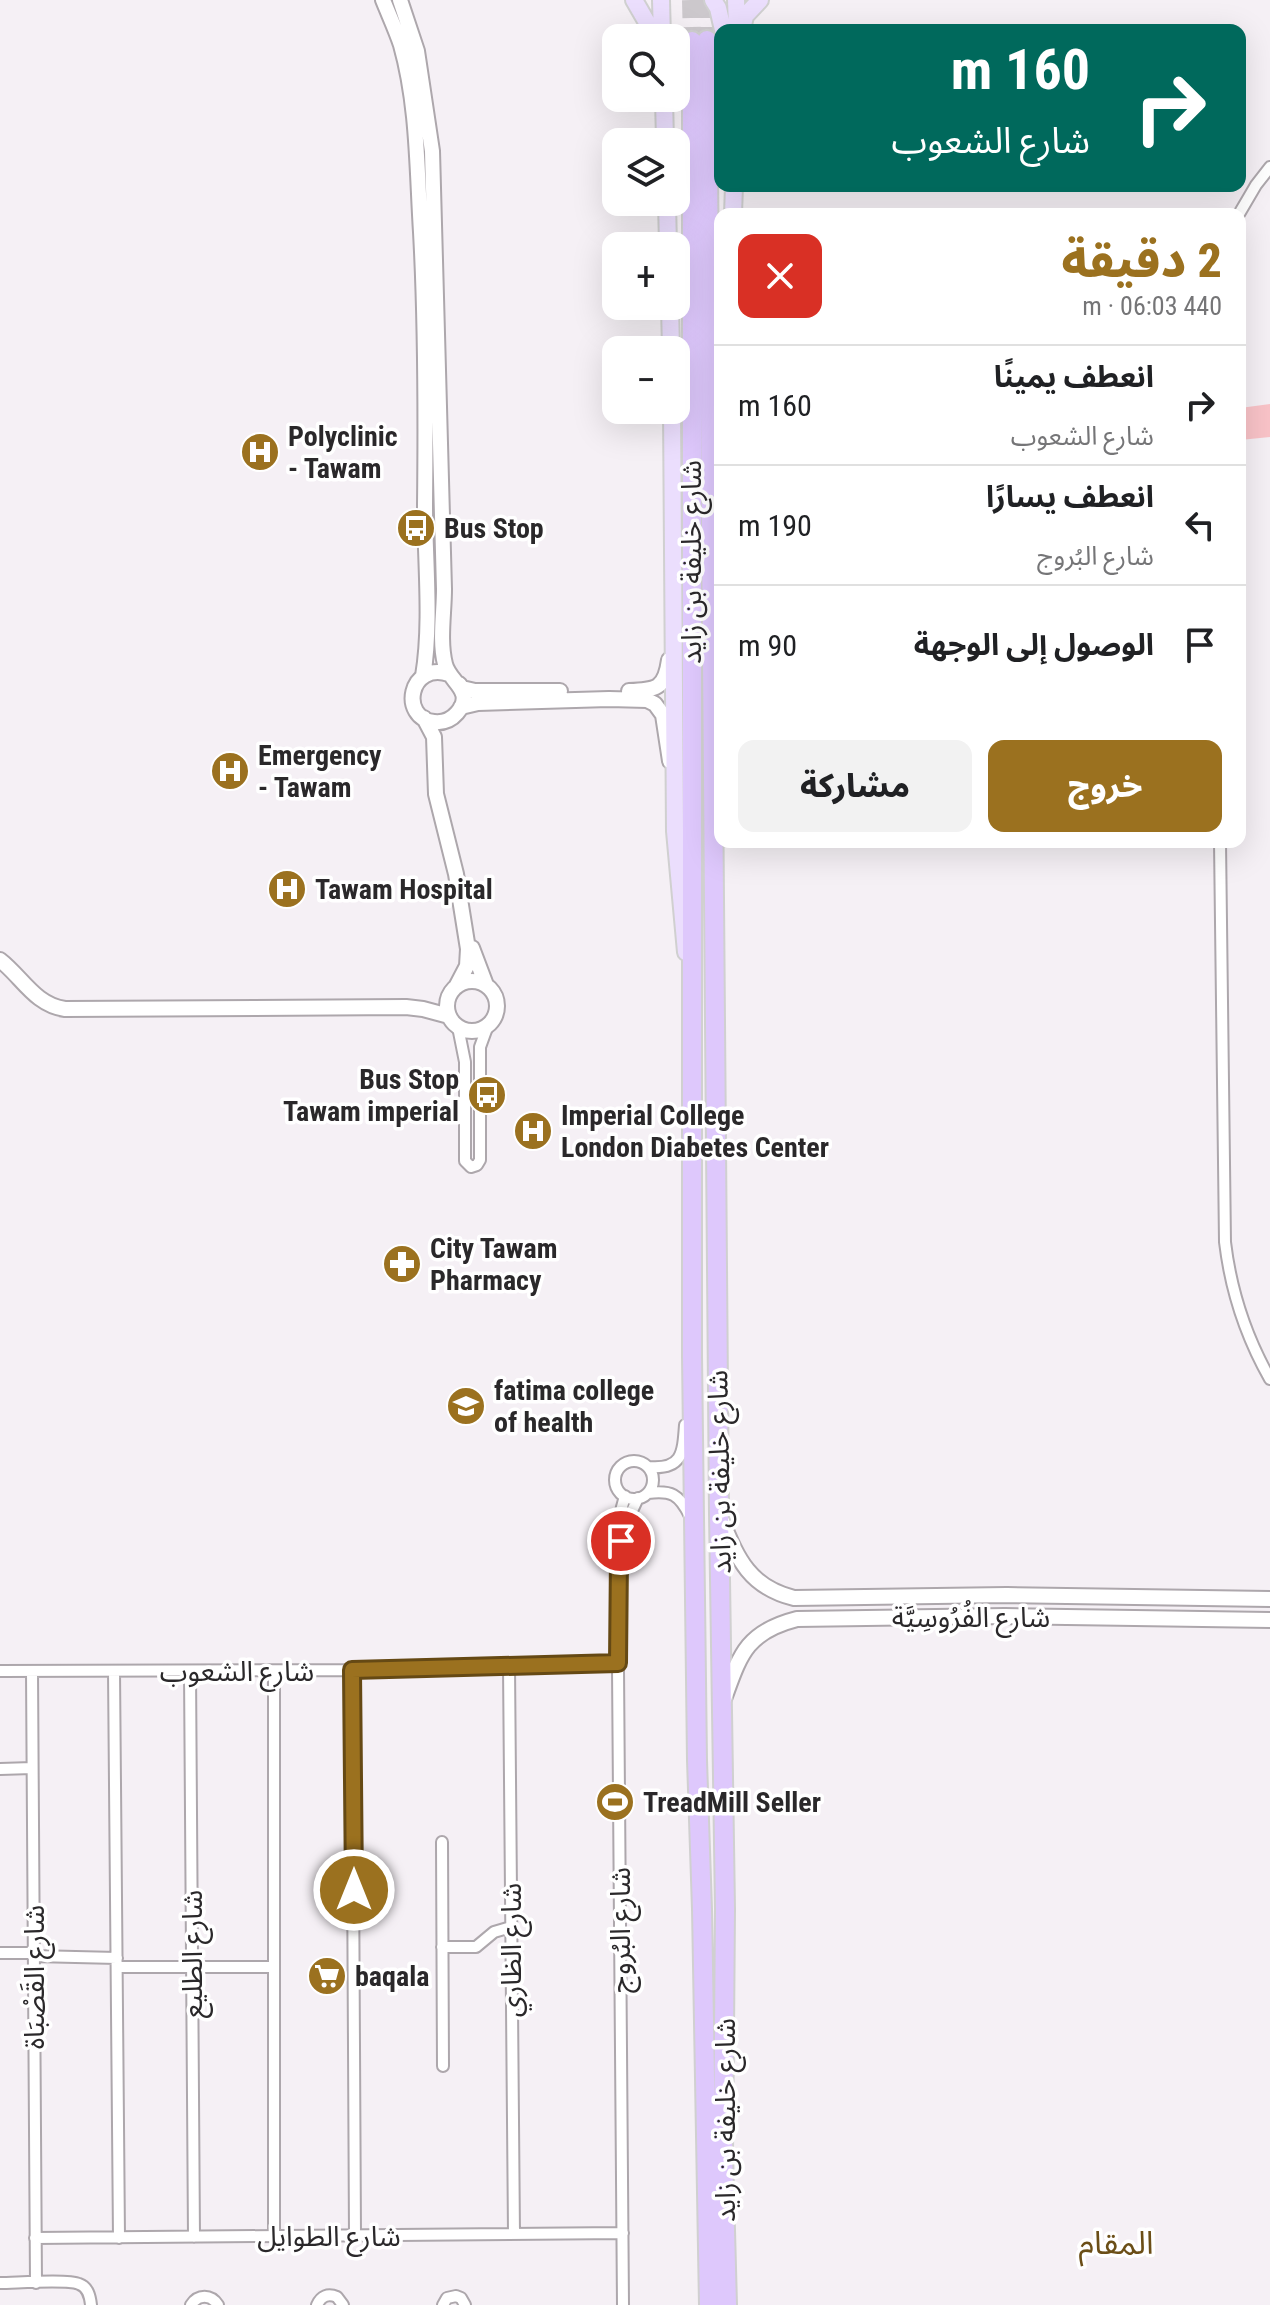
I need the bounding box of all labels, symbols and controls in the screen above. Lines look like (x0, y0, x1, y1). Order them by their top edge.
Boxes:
map controls (602, 24, 690, 424)
button: search (602, 24, 690, 112)
text: 160 m (951, 37, 1090, 103)
icon: right (1118, 56, 1222, 160)
text: شارع الشعوب (892, 120, 1090, 162)
button: layers (602, 128, 690, 216)
button: + (602, 232, 690, 320)
text: 2 دقيقة (1061, 232, 1222, 289)
button: close (738, 234, 822, 318)
text: 440 m · 06:03 (1082, 291, 1222, 321)
button: − (602, 336, 690, 424)
text: انعطف يمينًا (994, 359, 1154, 394)
icon: right (1178, 383, 1222, 427)
text: 160 m (738, 388, 812, 423)
place label: Polyclinic - Tawam (288, 420, 398, 485)
text: شارع الشعوب (1011, 421, 1154, 451)
hospital icon: Polyclinic - Tawam (239, 431, 281, 473)
street label: شارع خليفة بن زايد (675, 460, 712, 664)
text: انعطف يسارًا (986, 479, 1154, 514)
icon: left (1178, 503, 1222, 547)
bus stop icon: Bus Stop (395, 507, 437, 549)
text: 190 m (738, 508, 812, 543)
place label: Bus Stop (444, 512, 544, 545)
text: شارع البُروج (1037, 541, 1154, 571)
icon: arrive (1178, 623, 1222, 667)
text: الوصول إلى الوجهة (914, 627, 1154, 662)
text: 90 m (738, 628, 797, 663)
place label: Emergency - Tawam (258, 739, 382, 804)
button: مشاركة (738, 740, 972, 832)
button: خروج (988, 740, 1222, 832)
hospital icon: Emergency - Tawam (209, 750, 251, 792)
hospital icon: Tawam Hospital (266, 868, 308, 910)
place label: Tawam Hospital (315, 873, 493, 906)
place label: Bus Stop Tawam imperial (283, 1063, 459, 1128)
bus stop icon: Bus Stop Tawam imperial (466, 1074, 508, 1116)
place label: Imperial College London Diabetes Center (561, 1099, 829, 1164)
hospital icon: Imperial College London Diabetes Center (512, 1110, 554, 1152)
place label: City Tawam Pharmacy (430, 1232, 558, 1297)
pharmacy icon: City Tawam Pharmacy (381, 1243, 423, 1285)
street label: شارع خليفة بن زايد (701, 1370, 742, 1574)
place label: fatima college of health (494, 1374, 654, 1439)
school or university icon: fatima college of health (445, 1385, 487, 1427)
pin (587, 1507, 655, 1575)
icon: arrive (599, 1519, 643, 1563)
street label: شارع الفُرُوسِيَّة (892, 1599, 1050, 1638)
street label: شارع الشعوب (160, 1655, 314, 1692)
sports icon: TreadMill Seller (594, 1781, 636, 1823)
place label: TreadMill Seller (643, 1786, 821, 1819)
position arrow (312, 1848, 396, 1932)
street label: شارع البُروج (604, 1867, 641, 1993)
street label: شارع الظاري (495, 1883, 532, 2017)
street label: شارع الطليع (176, 1890, 213, 2018)
street label: شارع القَصْبَاة (18, 1905, 55, 2049)
supermarket icon: baqala (306, 1955, 348, 1997)
place label: baqala (355, 1960, 429, 1993)
street label: شارع خليفة بن زايد (709, 2018, 746, 2222)
street label: شارع الطوايل (257, 2220, 401, 2257)
district label: المقام (1078, 2224, 1154, 2267)

